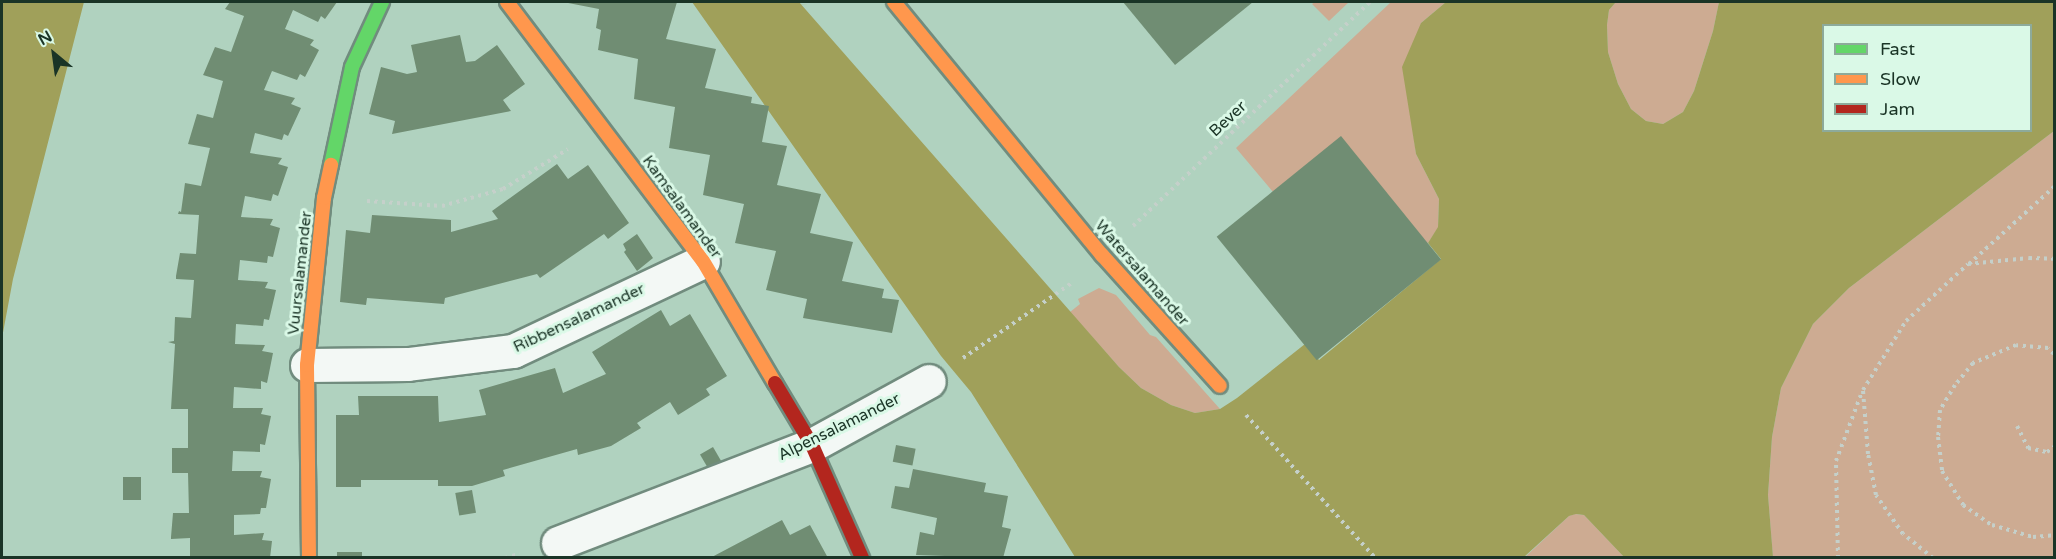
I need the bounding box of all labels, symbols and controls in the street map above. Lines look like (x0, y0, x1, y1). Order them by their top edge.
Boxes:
north arrow (24, 24, 84, 84)
legend (1822, 24, 2032, 132)
text: N (35, 26, 56, 50)
text: Fast (1880, 38, 1915, 60)
text: Slow (1880, 68, 1921, 90)
street label: Bever (1206, 97, 1250, 141)
text: Jam (1880, 98, 1915, 120)
street label: Kamsalamander (638, 152, 726, 262)
street label: Vuursalamander (284, 210, 316, 336)
street label: Watersalamander (1091, 216, 1193, 330)
street label: Ribbensalamander (510, 279, 648, 357)
street label: Alpensalamander (775, 389, 903, 465)

